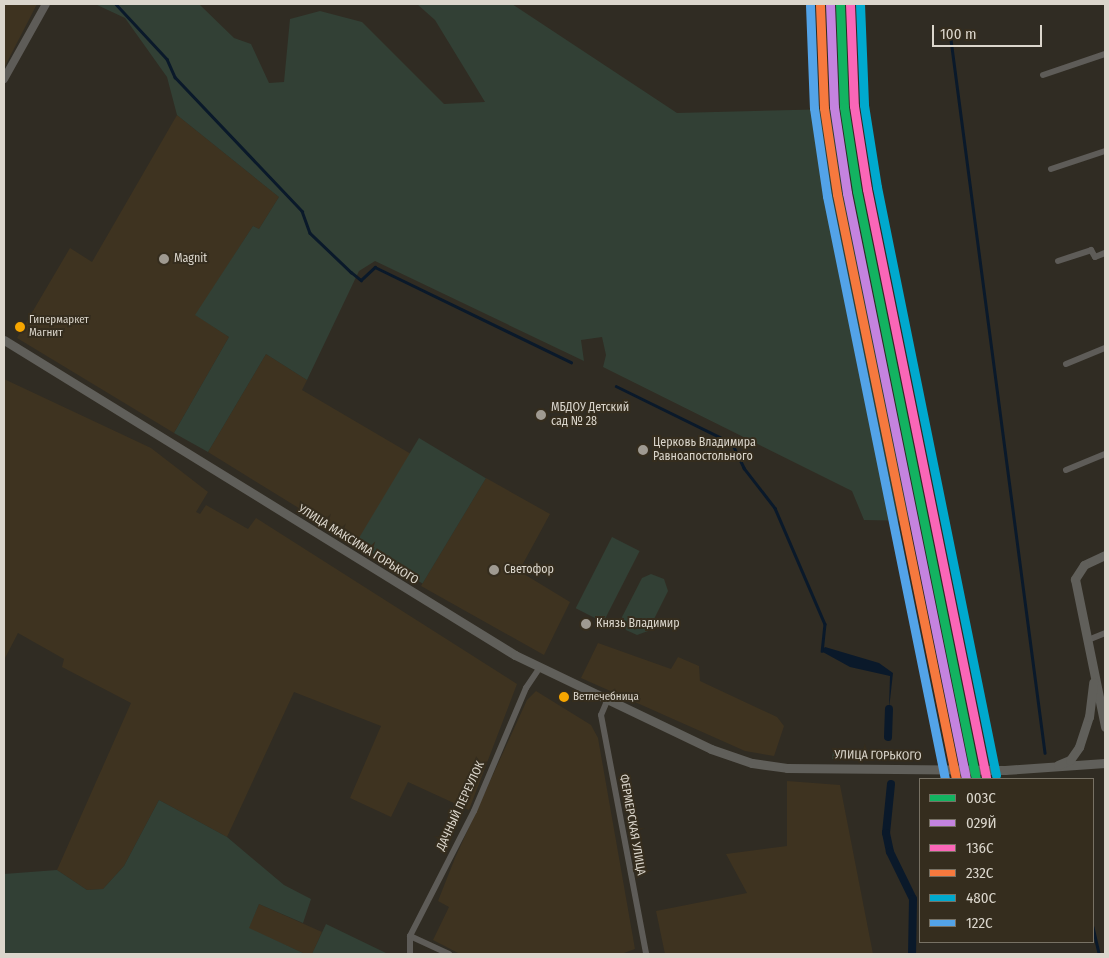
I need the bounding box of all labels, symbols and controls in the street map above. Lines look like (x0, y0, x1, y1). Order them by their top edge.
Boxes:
scale bar (934, 15, 1044, 47)
text: 100 m (940, 25, 977, 43)
place label: Magnit (174, 252, 207, 266)
marker: Magnit (158, 253, 170, 265)
place label: Гипермаркет Магнит (29, 314, 89, 340)
marker: Гипермаркет Магнит (15, 322, 25, 332)
place label: МБДОУ Детский сад № 28 (551, 401, 629, 429)
marker: МБДОУ Детский сад № 28 (535, 409, 547, 421)
place label: Церковь Владимира Равноапостольного (653, 436, 756, 464)
marker: Церковь Владимира Равноапостольного (637, 444, 649, 456)
street label: УЛИЦА МАКСИМА ГОРЬКОГО (295, 502, 421, 588)
place label: Светофор (504, 563, 554, 577)
marker: Светофор (488, 564, 500, 576)
place label: Князь Владимир (596, 617, 680, 631)
marker: Князь Владимир (580, 618, 592, 630)
place label: Ветлечебница (573, 690, 639, 704)
marker: Ветлечебница (559, 692, 569, 702)
street label: УЛИЦА ГОРЬКОГО (834, 748, 922, 764)
street label: ДАЧНЫЙ ПЕРЕУЛОК (434, 759, 488, 853)
street label: ФЕРМЕРСКАЯ УЛИЦА (616, 773, 648, 877)
legend (919, 778, 1094, 943)
text: 003С (966, 789, 996, 807)
text: 029Й (966, 814, 997, 832)
text: 136С (966, 839, 994, 857)
text: 232C (966, 864, 993, 882)
text: 480С (966, 889, 996, 907)
text: 122С (966, 914, 993, 932)

